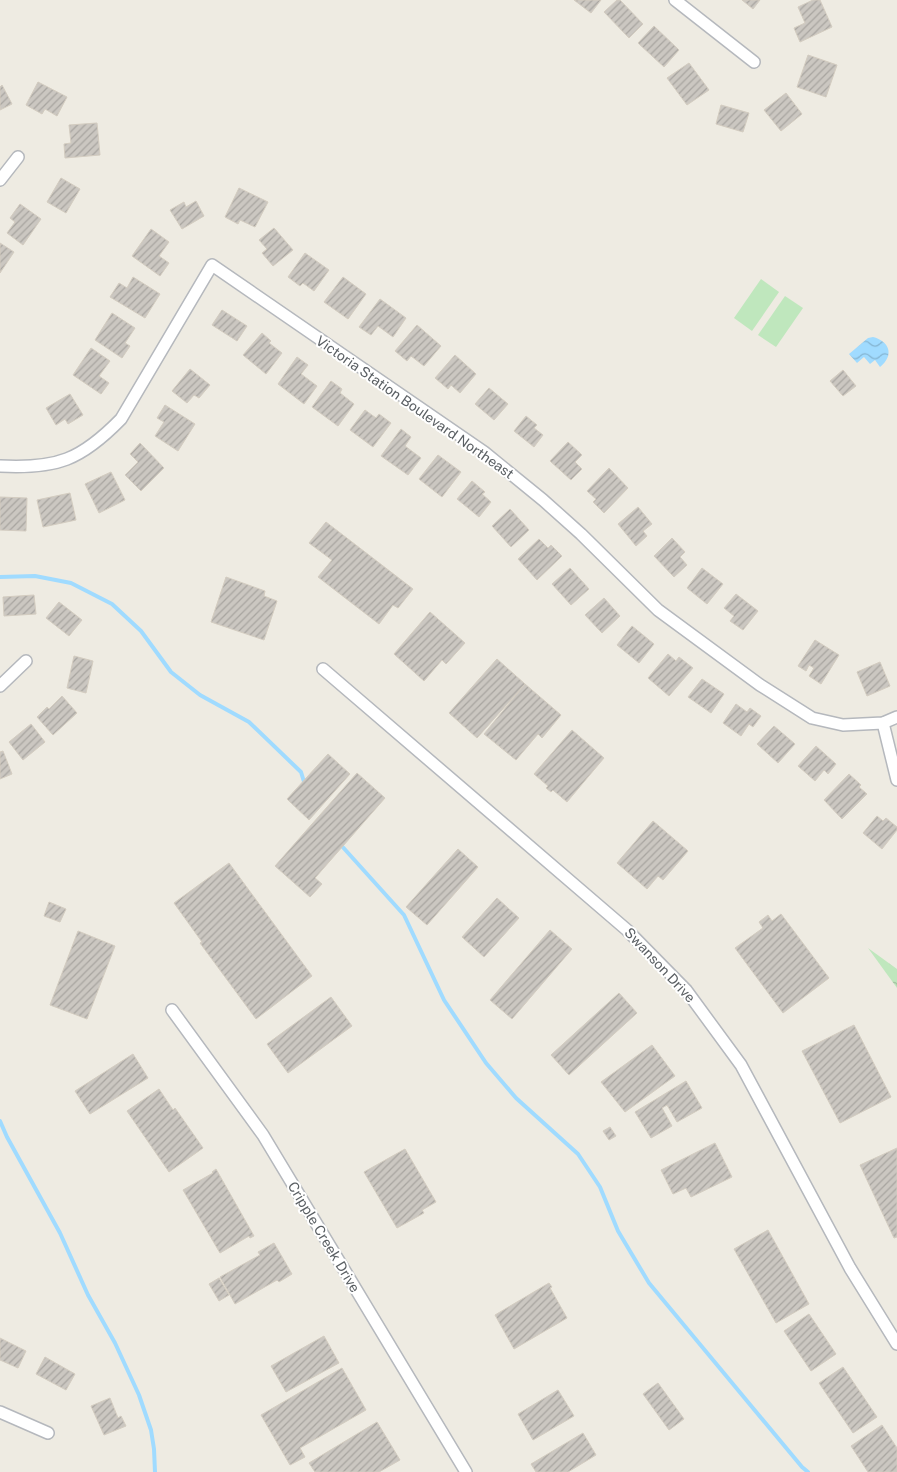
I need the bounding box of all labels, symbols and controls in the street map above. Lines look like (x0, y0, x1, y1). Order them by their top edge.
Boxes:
street label: Victoria Station Boulevard Northeast (313, 332, 517, 482)
street label: Swanson Drive (621, 924, 699, 1006)
street label: Cripple Creek Drive (285, 1179, 363, 1295)

